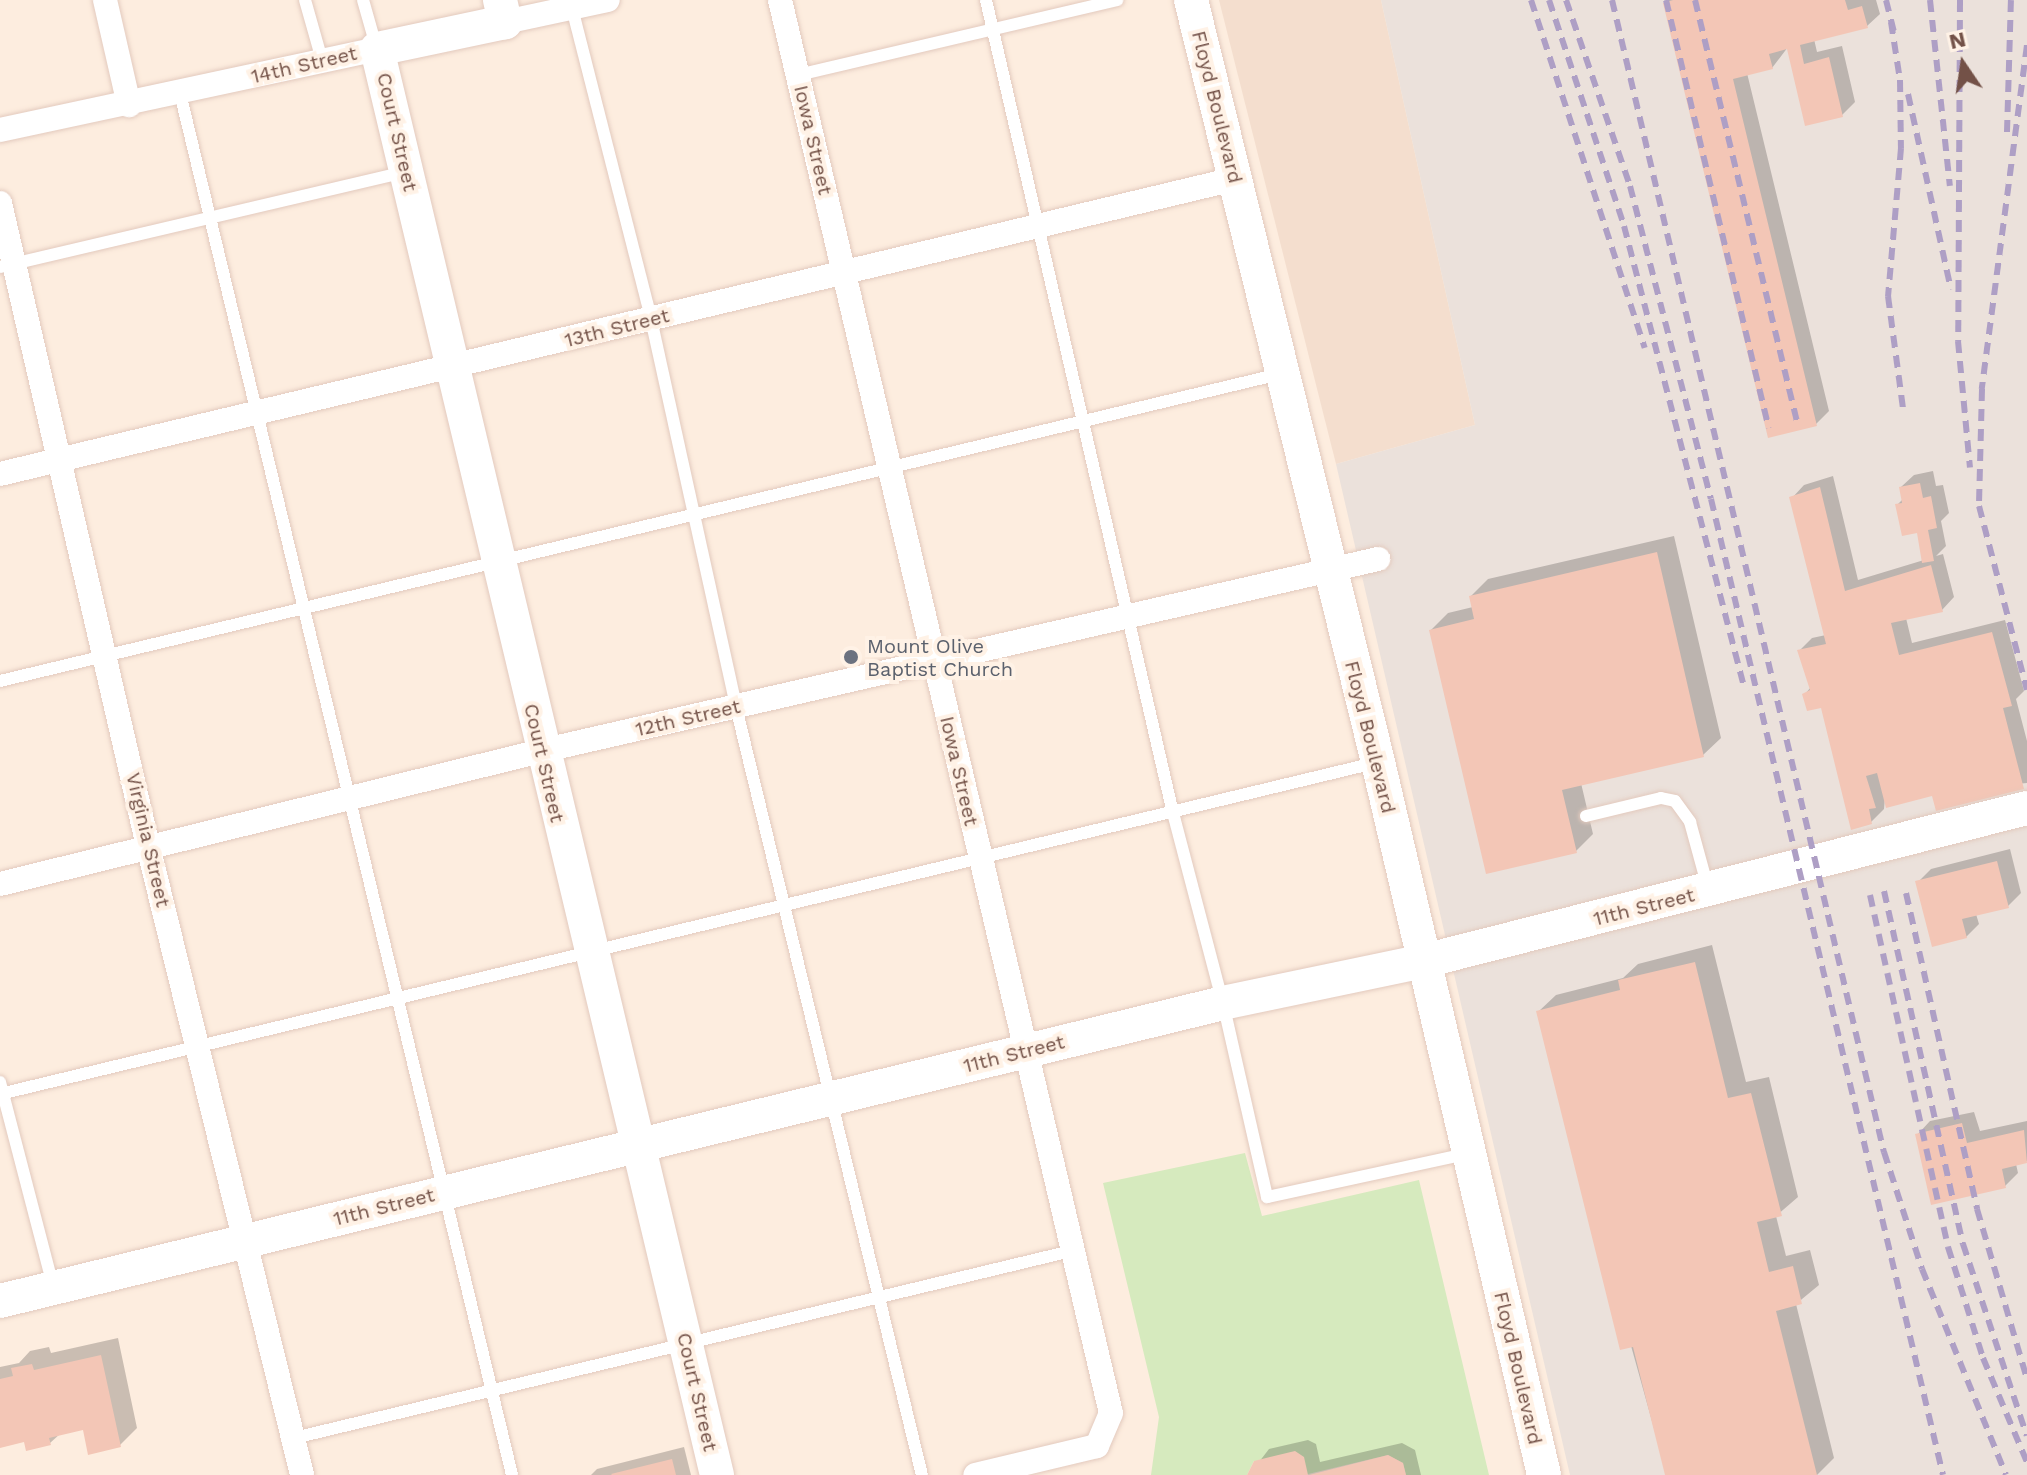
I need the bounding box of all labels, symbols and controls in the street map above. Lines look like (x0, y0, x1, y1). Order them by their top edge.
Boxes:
north arrow (1923, 24, 2003, 104)
text: N (1947, 26, 1968, 54)
street label: Floyd Boulevard (1186, 28, 1248, 186)
street label: 14th Street (249, 41, 359, 89)
street label: Court Street (372, 70, 422, 194)
street label: Iowa Street (789, 83, 837, 197)
street label: 13th Street (562, 303, 672, 353)
place label: Mount Olive Baptist Church (867, 634, 1013, 681)
marker: Mount Olive Baptist Church (842, 648, 860, 666)
street label: Floyd Boulevard (1339, 658, 1401, 816)
street label: 12th Street (633, 694, 743, 742)
street label: Court Street (519, 701, 569, 825)
street label: Iowa Street (935, 714, 983, 828)
street label: Virginia Street (121, 770, 175, 910)
street label: 11th Street (1591, 883, 1697, 931)
street label: 11th Street (961, 1030, 1067, 1078)
street label: 11th Street (331, 1183, 437, 1231)
street label: Floyd Boulevard (1489, 1289, 1547, 1447)
street label: Court Street (672, 1330, 722, 1454)

